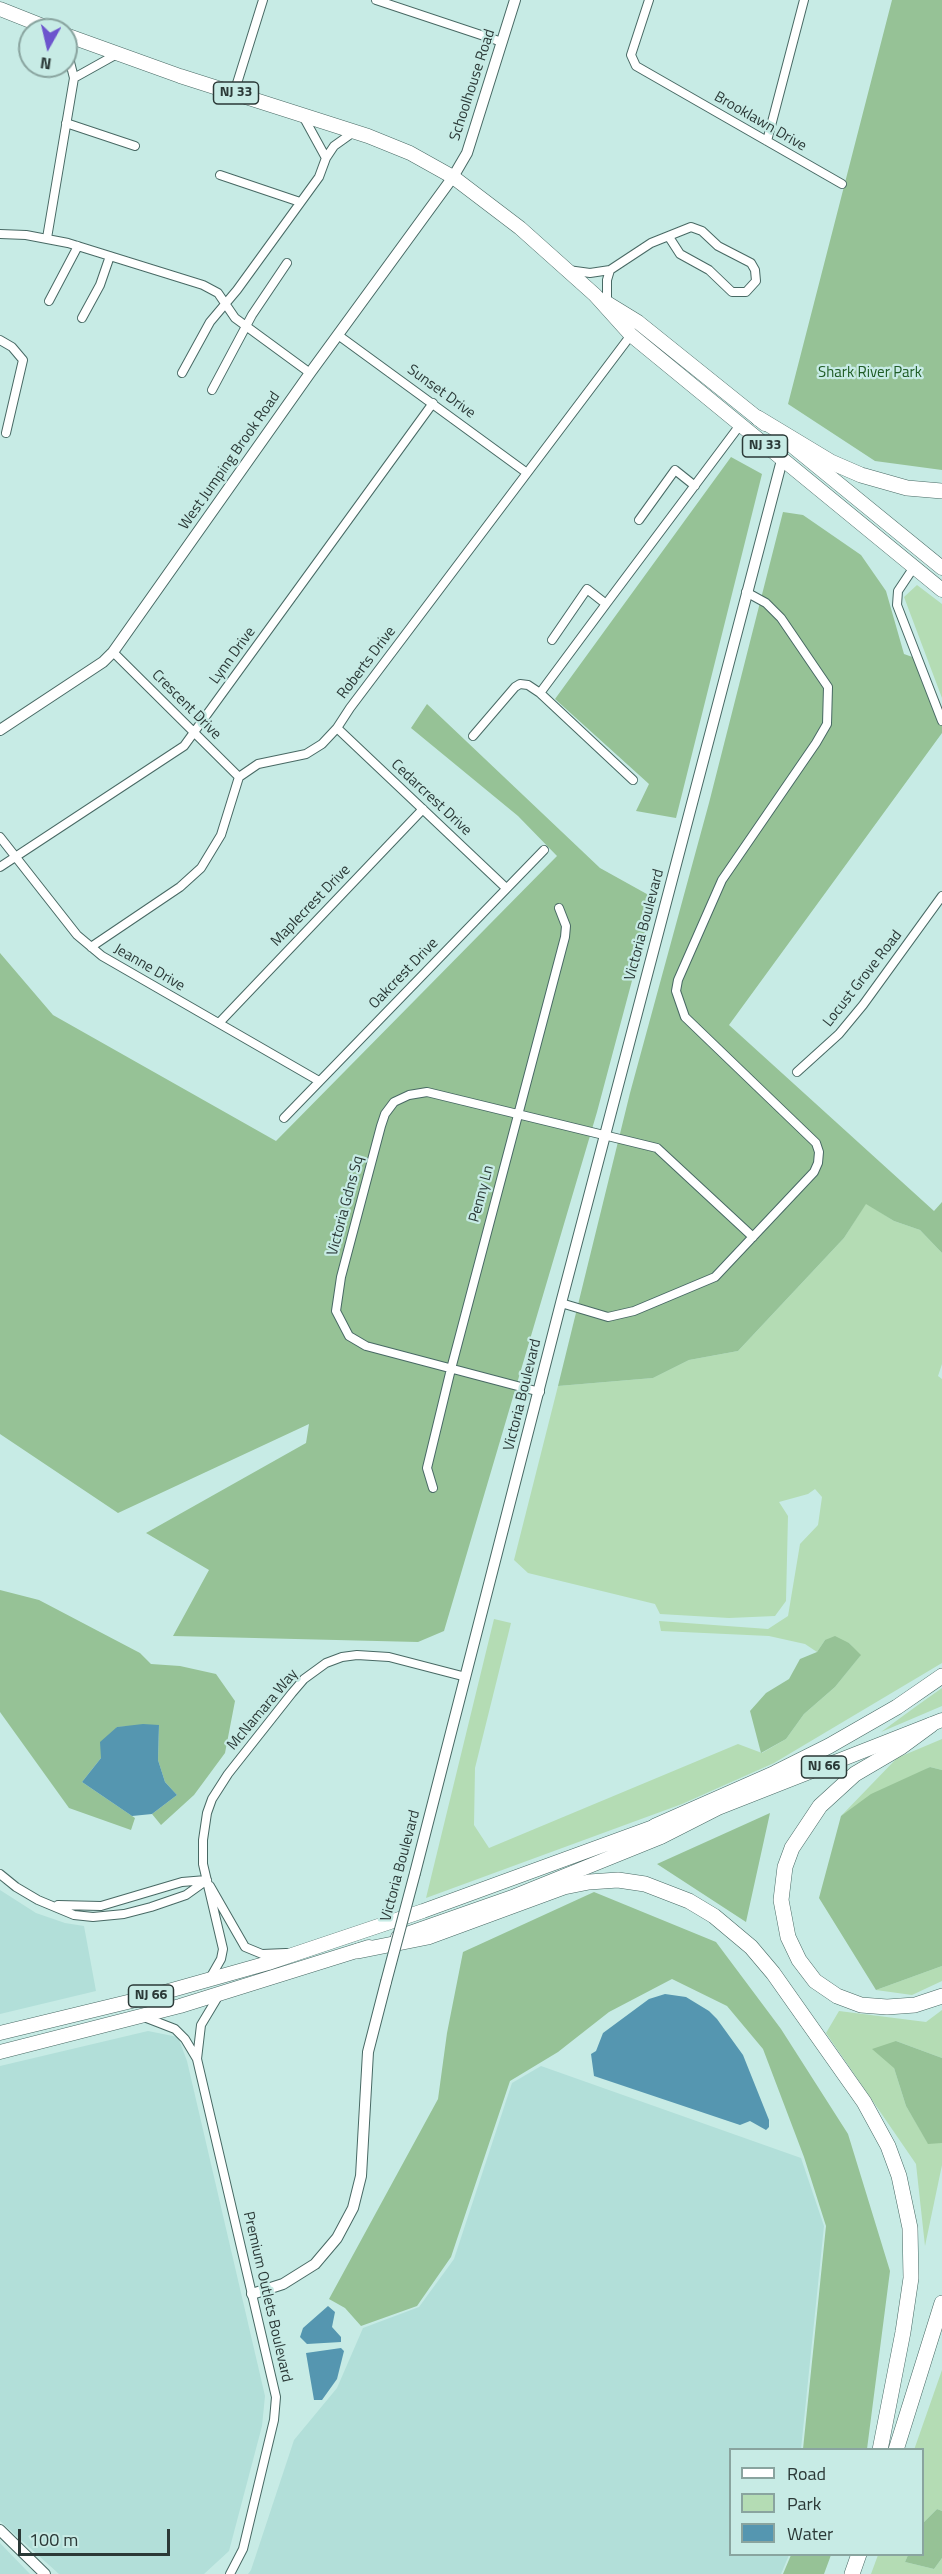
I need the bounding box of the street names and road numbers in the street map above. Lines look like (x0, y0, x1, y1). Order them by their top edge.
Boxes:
street label: Schoolhouse Road (446, 27, 500, 143)
road number: NJ 33 (214, 82, 258, 104)
street label: Brooklawn Drive (711, 88, 809, 156)
street label: Sunset Drive (403, 361, 479, 423)
street label: West Jumping Brook Road (176, 389, 284, 533)
road number: NJ 33 (742, 435, 788, 457)
street label: Roberts Drive (334, 623, 400, 703)
street label: Lynn Drive (206, 624, 260, 688)
street label: Crescent Drive (147, 666, 225, 744)
street label: Cedarcrest Drive (387, 756, 475, 840)
street label: Maplecrest Drive (268, 861, 354, 951)
street label: Victoria Boulevard (621, 867, 669, 983)
street label: Locust Grove Road (820, 927, 906, 1031)
street label: Oakcrest Drive (366, 935, 442, 1013)
street label: Jeanne Drive (110, 940, 188, 996)
street label: Victoria Gdns Sq (324, 1154, 368, 1258)
street label: Penny Ln (466, 1164, 498, 1224)
street label: Victoria Boulevard (500, 1337, 546, 1453)
street label: McNamara Way (224, 1666, 302, 1754)
road number: NJ 66 (802, 1756, 846, 1778)
street label: Victoria Boulevard (377, 1808, 425, 1924)
road number: NJ 66 (128, 1985, 174, 2007)
street label: Premium Outlets Boulevard (239, 2210, 295, 2384)

